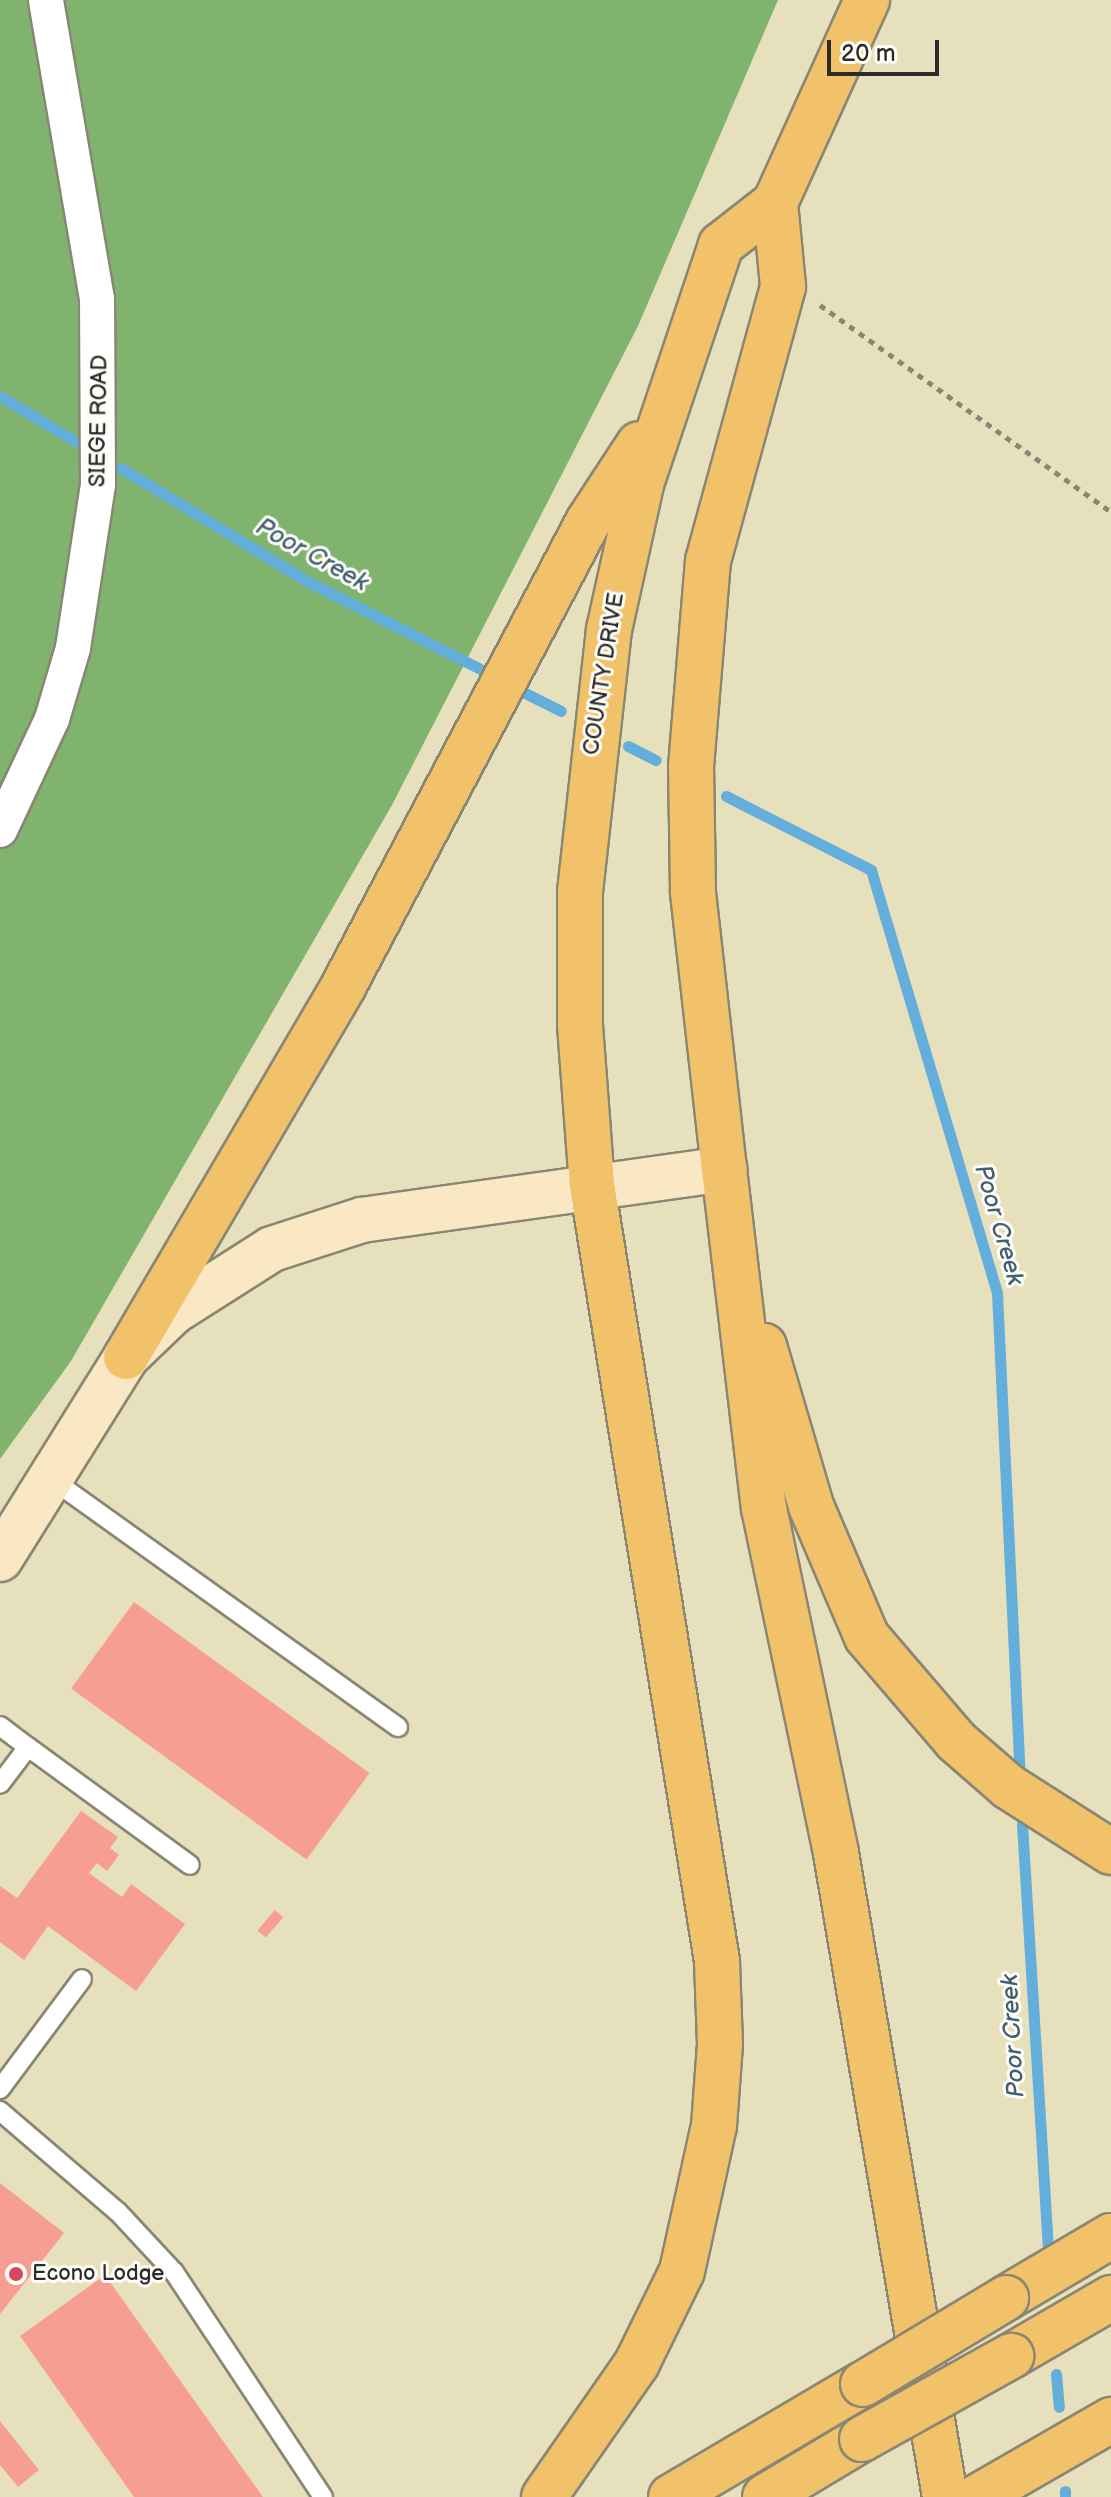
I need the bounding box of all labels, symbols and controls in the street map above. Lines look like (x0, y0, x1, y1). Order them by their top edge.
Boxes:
scale bar (831, 24, 943, 74)
text: 20 m (841, 39, 896, 68)
street label: SIEGE ROAD (85, 355, 113, 487)
water label: Poor Creek (251, 512, 373, 598)
street label: COUNTY DRIVE (578, 591, 630, 757)
water label: Poor Creek (968, 1162, 1030, 1288)
water label: Poor Creek (995, 1974, 1031, 2098)
place label: Econo Lodge (32, 2261, 164, 2287)
marker: Econo Lodge (7, 2265, 25, 2283)

